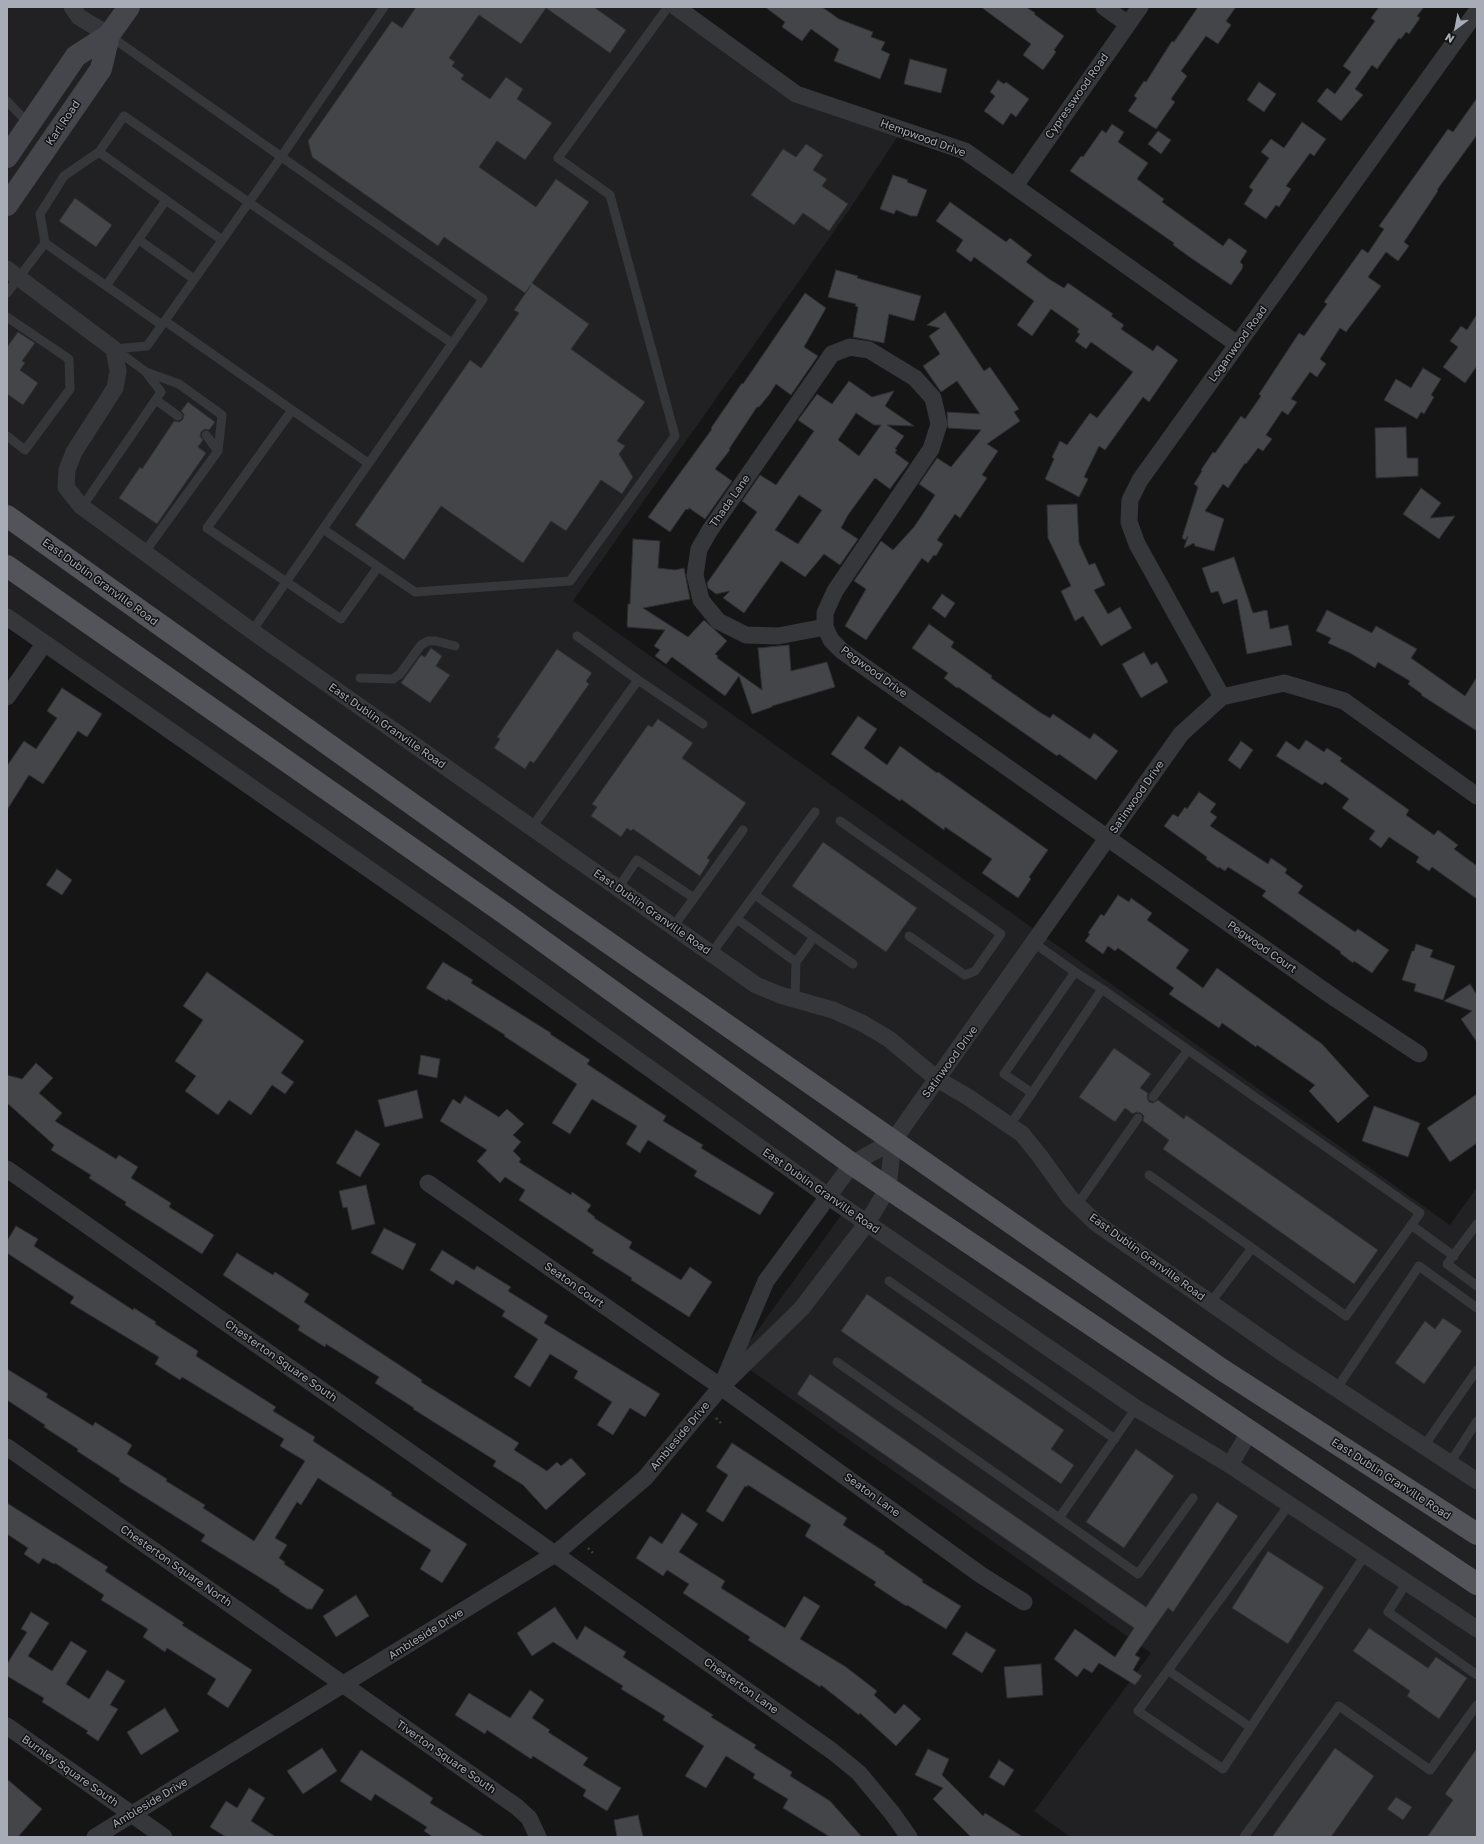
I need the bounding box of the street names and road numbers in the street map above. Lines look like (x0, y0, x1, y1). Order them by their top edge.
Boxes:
street label: Cypresswood Road (1043, 51, 1111, 141)
street label: Karl Road (43, 98, 83, 148)
street label: Hempwood Drive (879, 116, 967, 160)
street label: Loganwood Road (1206, 303, 1270, 385)
street label: Thada Lane (707, 472, 753, 530)
street label: East Dublin Granville Road (40, 536, 160, 628)
street label: Pegwood Drive (838, 643, 910, 701)
street label: East Dublin Granville Road (326, 681, 448, 771)
street label: Satinwood Drive (1107, 758, 1167, 836)
street label: East Dublin Granville Road (591, 867, 713, 957)
street label: Pegwood Court (1225, 918, 1299, 976)
street label: Satinwood Drive (919, 1023, 981, 1101)
street label: East Dublin Granville Road (760, 1146, 882, 1236)
street label: East Dublin Granville Road (1087, 1211, 1207, 1303)
street label: Seaton Court (542, 1260, 606, 1310)
street label: Chesterton Square South (222, 1317, 340, 1405)
street label: Ambleside Drive (647, 1399, 713, 1473)
street label: East Dublin Granville Road (1329, 1435, 1453, 1523)
street label: Seaton Lane (842, 1470, 902, 1520)
street label: Chesterton Square North (118, 1522, 234, 1610)
street label: Ambleside Drive (386, 1606, 466, 1662)
street label: Chesterton Lane (701, 1655, 781, 1717)
street label: Tiverton Square South (394, 1718, 498, 1796)
street label: Burnley Square South (19, 1733, 121, 1809)
street label: Ambleside Drive (110, 1775, 190, 1831)

